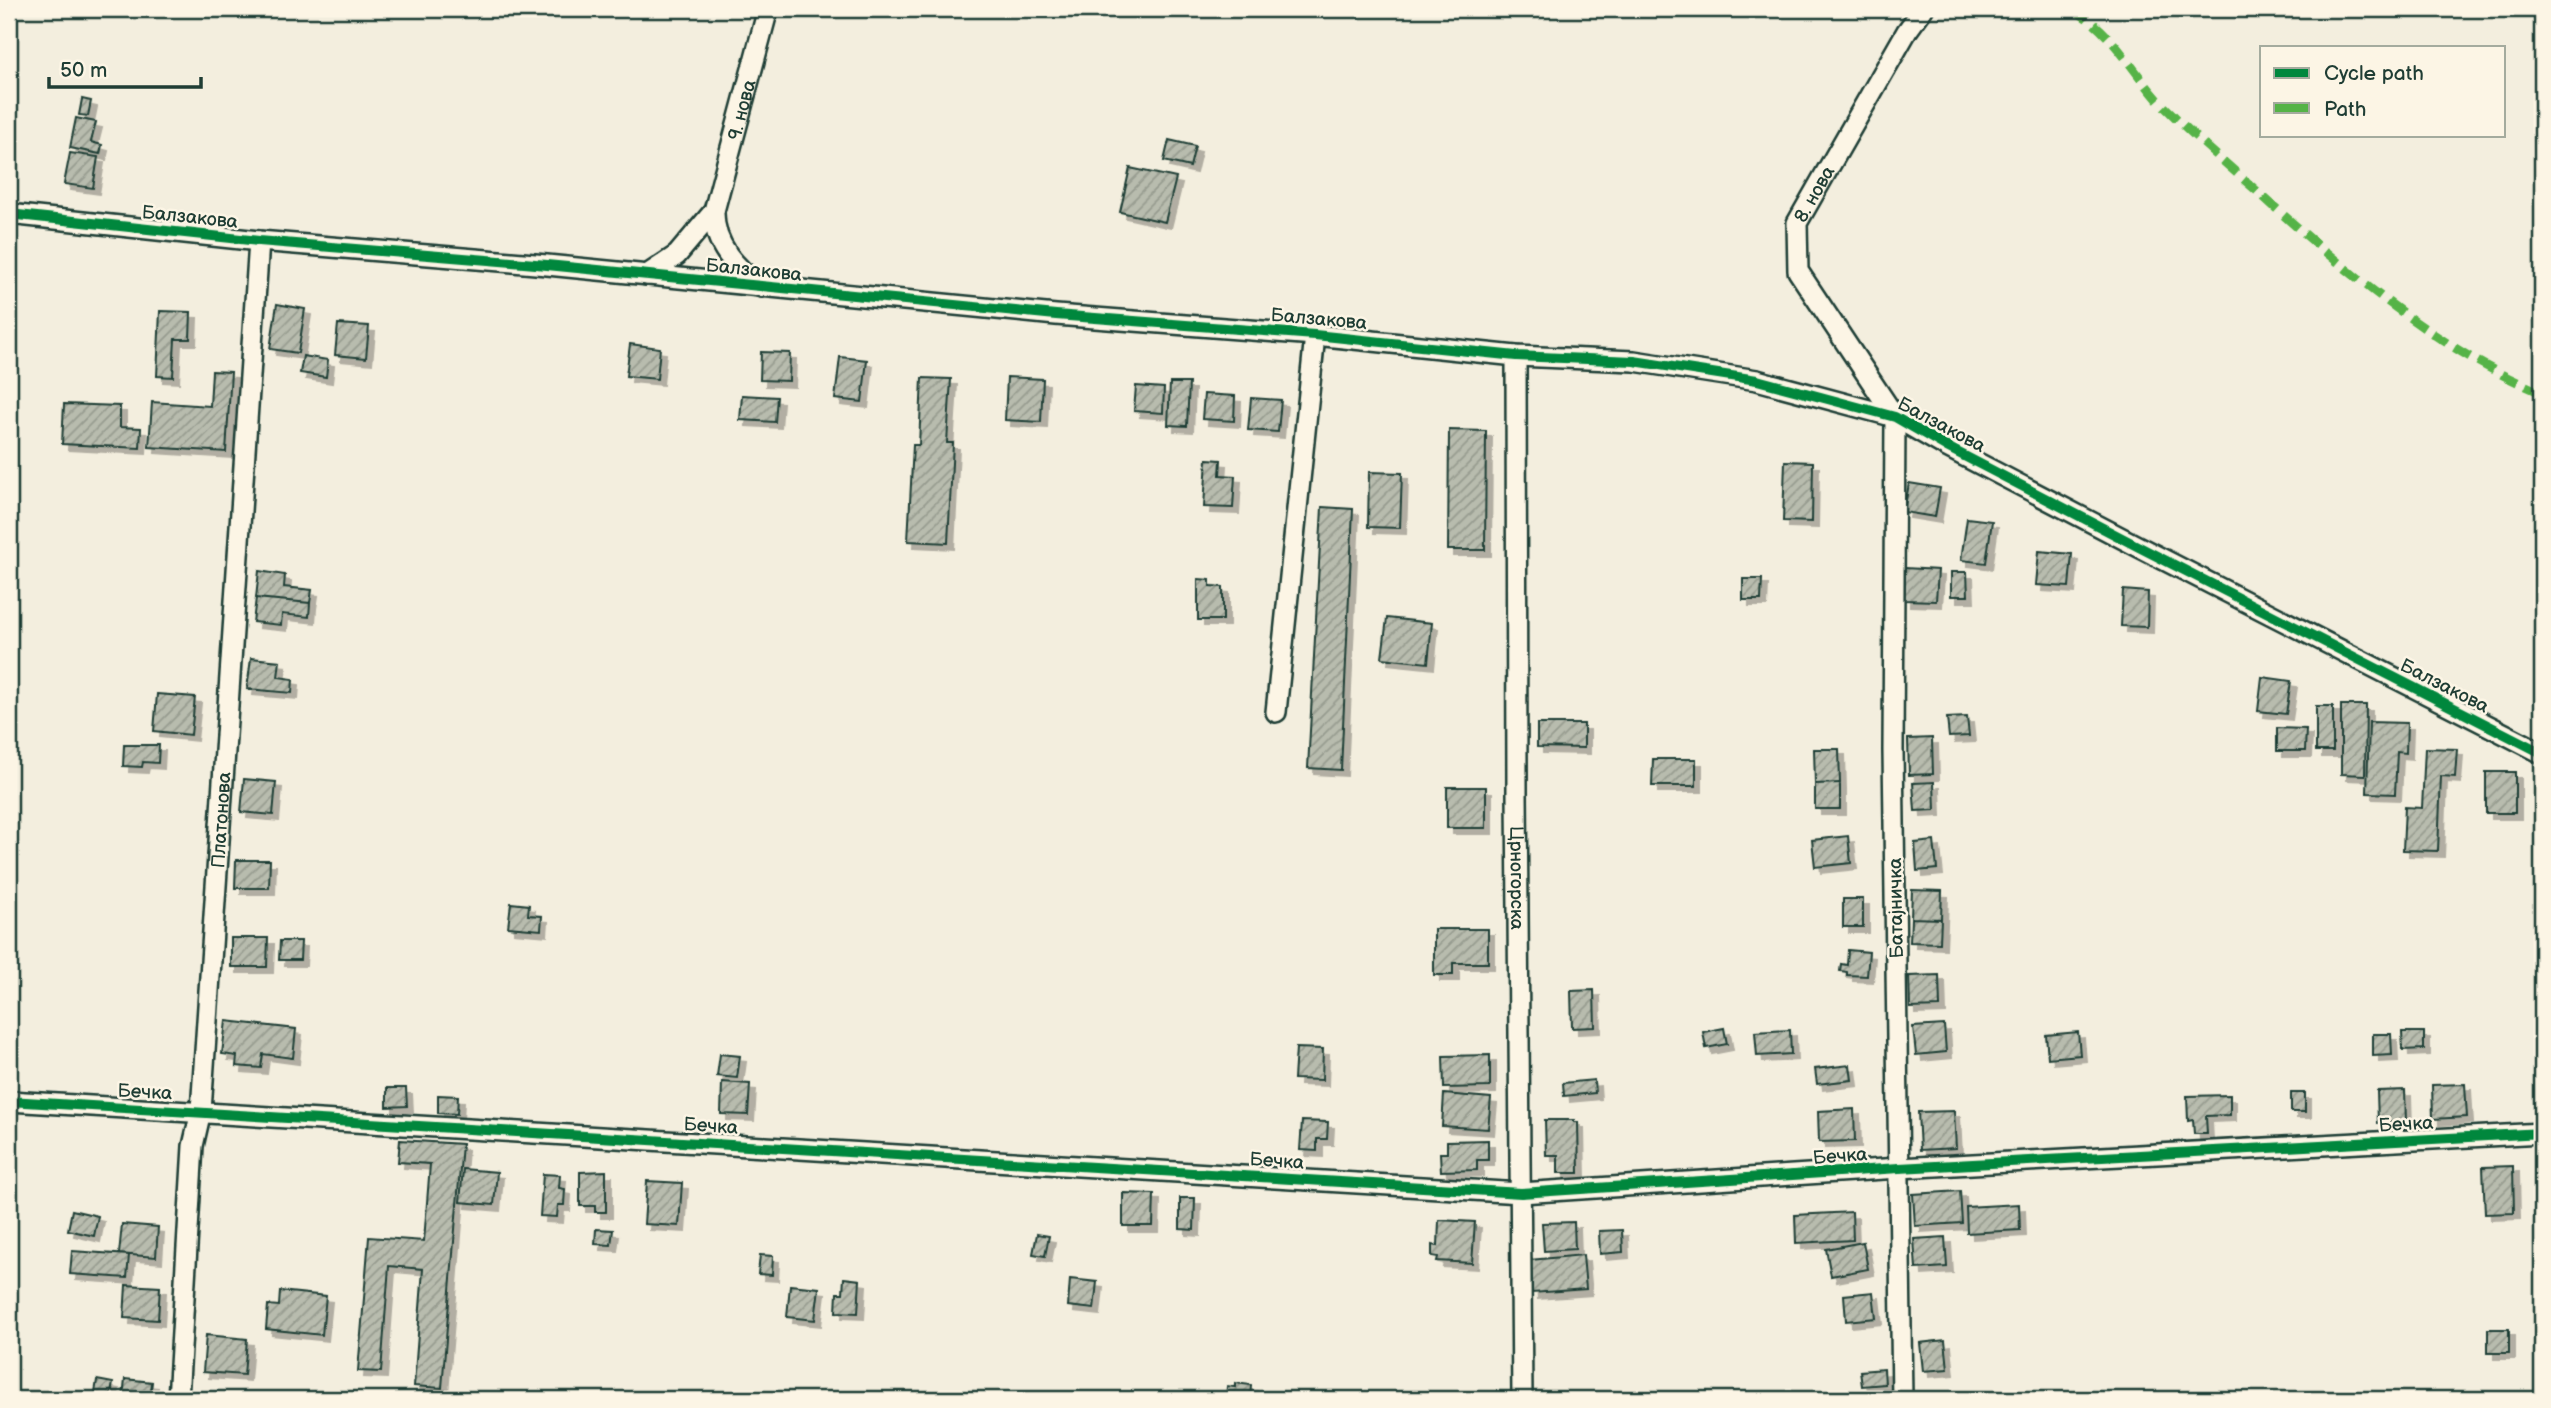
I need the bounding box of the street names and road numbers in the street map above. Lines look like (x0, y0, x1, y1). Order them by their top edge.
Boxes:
street label: 9. нова (723, 77, 762, 143)
street label: 8. нова (1790, 162, 1840, 227)
street label: Балзакова (141, 201, 239, 234)
street label: Балзакова (705, 254, 803, 287)
street label: Балзакова (1270, 304, 1368, 335)
street label: Балзакова (1893, 393, 1989, 458)
street label: Балзакова (2396, 654, 2493, 718)
street label: Платонова (207, 771, 237, 869)
street label: Црногорска (1504, 826, 1528, 930)
street label: Батајничка (1884, 857, 1909, 958)
street label: Бечка (117, 1080, 173, 1105)
street label: Бечка (2378, 1112, 2434, 1137)
street label: Бечка (683, 1113, 739, 1140)
street label: Бечка (1812, 1143, 1868, 1170)
street label: Бечка (1249, 1148, 1305, 1175)

